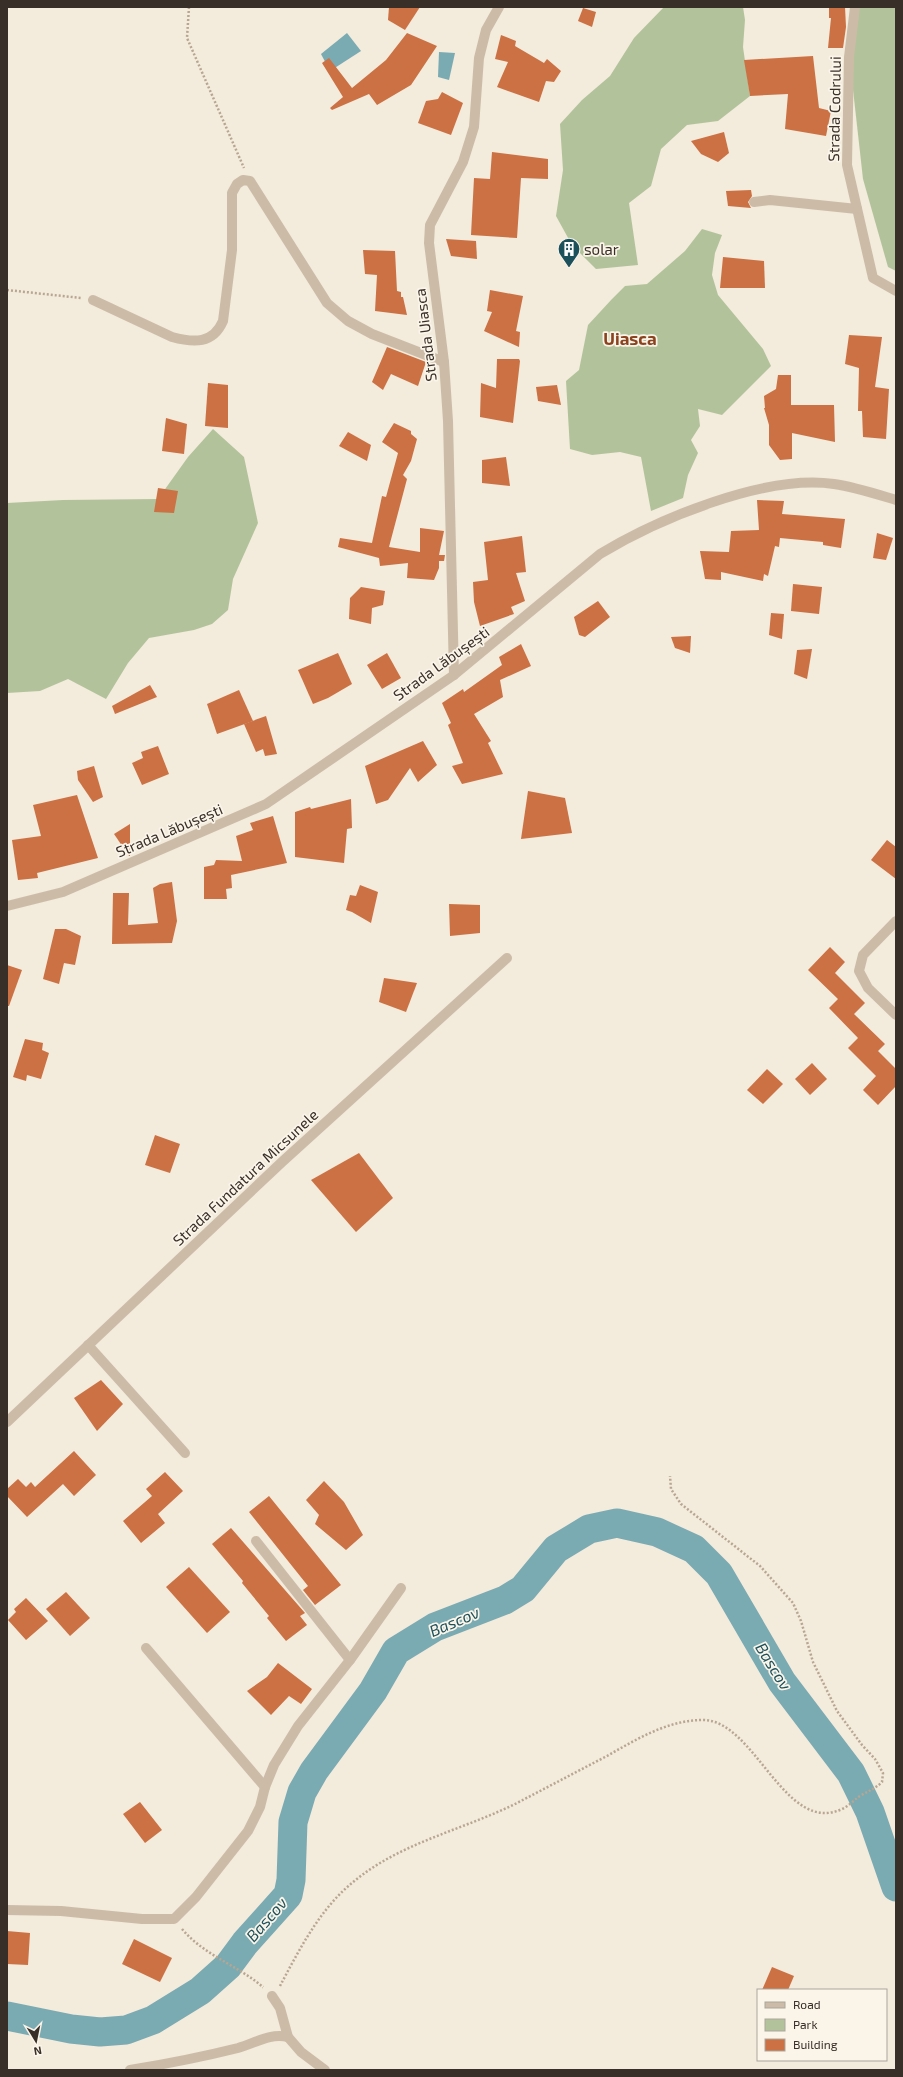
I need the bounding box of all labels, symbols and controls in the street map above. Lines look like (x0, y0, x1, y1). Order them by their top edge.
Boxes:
street label: Strada Codrului (824, 56, 844, 162)
building icon: solar (556, 236, 582, 269)
place label: solar (584, 240, 619, 258)
street label: Strada Uiasca (410, 287, 440, 383)
district label: Uiasca (603, 328, 657, 348)
street label: Strada Lăbușești (389, 622, 494, 705)
street label: Strada Lăbușești (113, 799, 226, 862)
street label: Strada Fundatura Micsunele (169, 1105, 321, 1249)
water label: Bascov (426, 1602, 482, 1640)
water label: Bascov (752, 1639, 796, 1694)
water label: Bascov (242, 1893, 291, 1945)
legend (757, 1989, 887, 2061)
text: Road (793, 1997, 821, 2011)
text: Park (793, 2017, 818, 2031)
north arrow (16, 2021, 56, 2061)
text: Building (793, 2037, 838, 2051)
text: N (33, 2044, 43, 2058)

